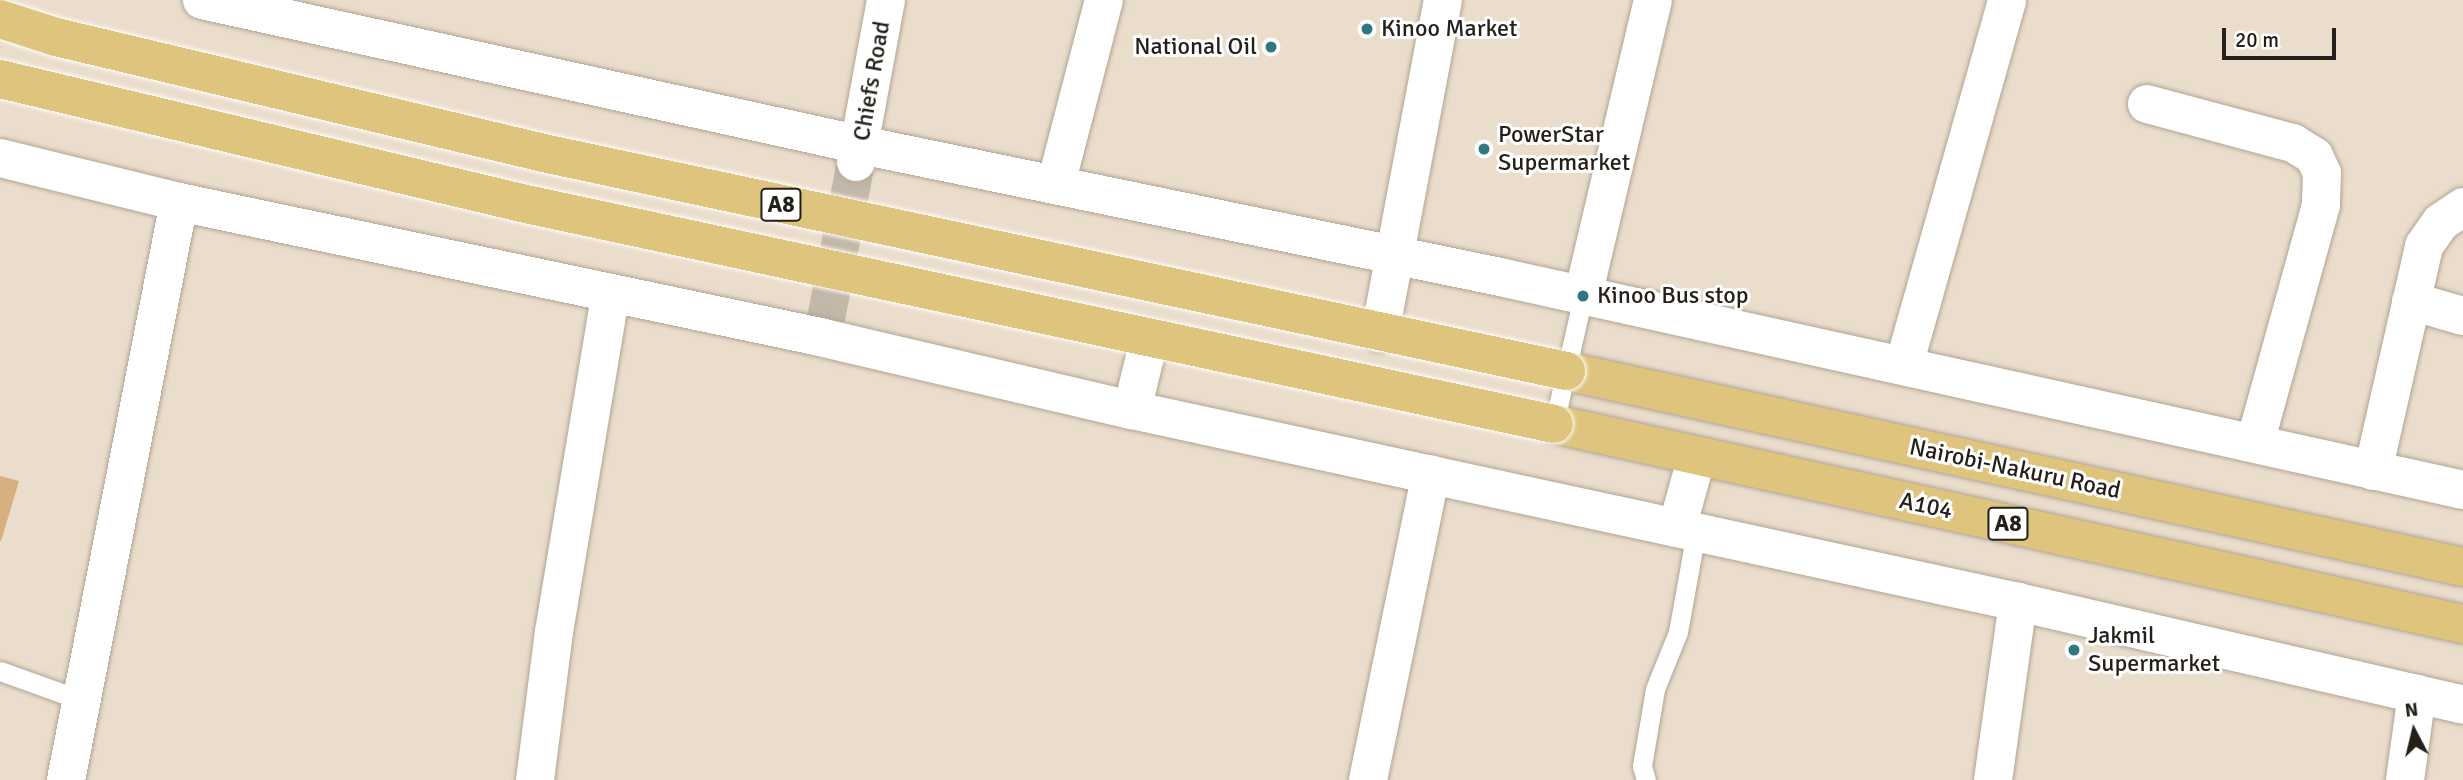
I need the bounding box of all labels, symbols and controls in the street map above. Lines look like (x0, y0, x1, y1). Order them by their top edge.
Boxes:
scale bar (2225, 14, 2339, 58)
place label: Kinoo Market (1381, 15, 1517, 43)
street label: Chiefs Road (847, 19, 897, 143)
marker: Kinoo Market (1359, 21, 1375, 37)
text: 20 m (2235, 27, 2279, 53)
place label: National Oil (1134, 33, 1257, 61)
marker: National Oil (1263, 39, 1279, 55)
place label: PowerStar Supermarket (1498, 121, 1630, 177)
marker: PowerStar Supermarket (1476, 141, 1492, 157)
road number: A8 (760, 186, 802, 224)
place label: Kinoo Bus stop (1597, 282, 1748, 310)
marker: Kinoo Bus stop (1575, 288, 1591, 304)
street label: Nairobi-Nakuru Road (1907, 433, 2123, 505)
street label: A104 (1897, 486, 1955, 526)
road number: A8 (1987, 504, 2029, 544)
place label: Jakmil Supermarket (2088, 622, 2220, 678)
marker: Jakmil Supermarket (2066, 642, 2082, 658)
north arrow (2379, 696, 2449, 766)
text: N (2403, 697, 2419, 723)

